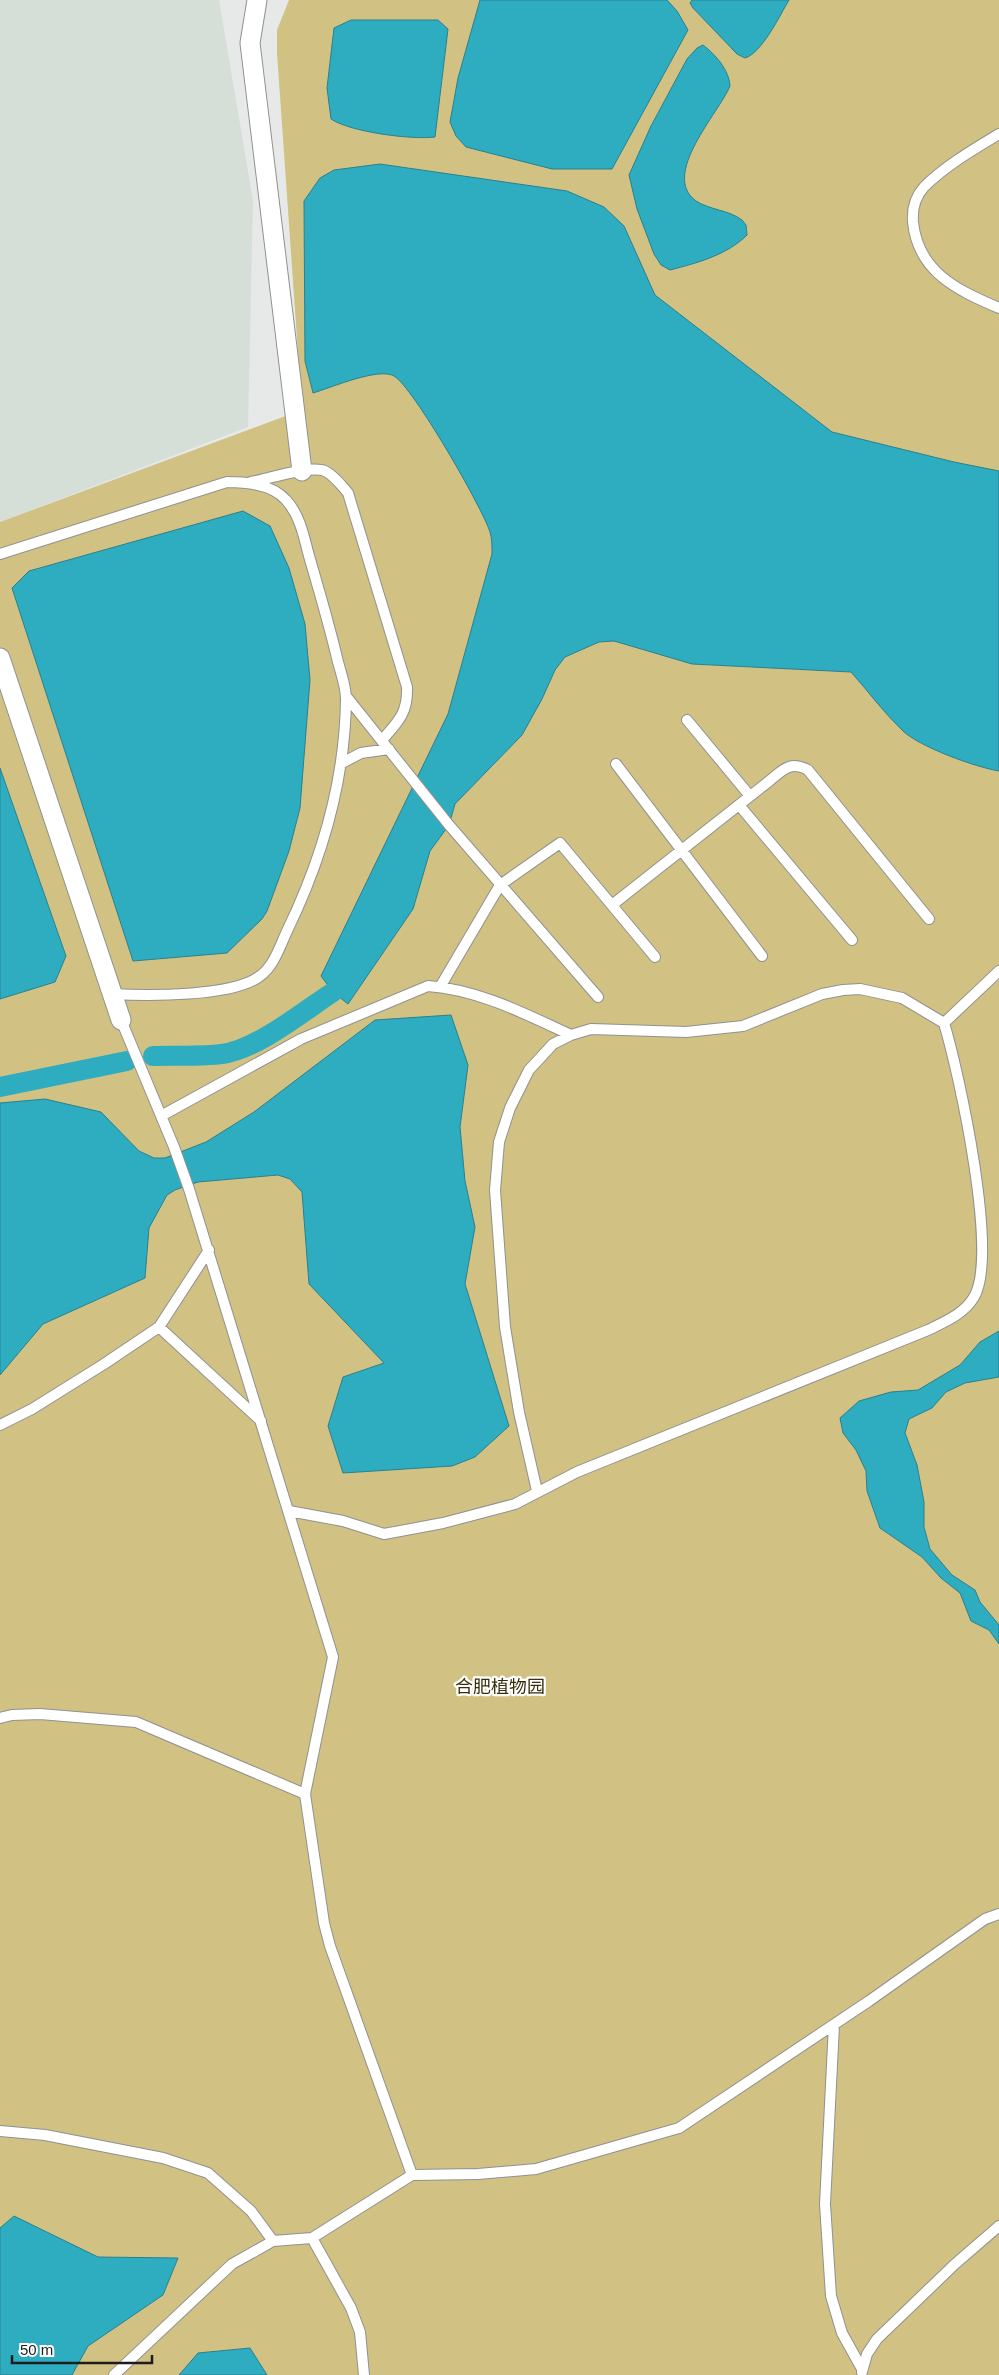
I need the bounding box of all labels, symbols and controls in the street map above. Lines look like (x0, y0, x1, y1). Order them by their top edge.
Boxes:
park label: 合肥植物园 (455, 1677, 545, 1697)
scale bar (12, 2332, 152, 2364)
text: 50 m (20, 2341, 53, 2358)

